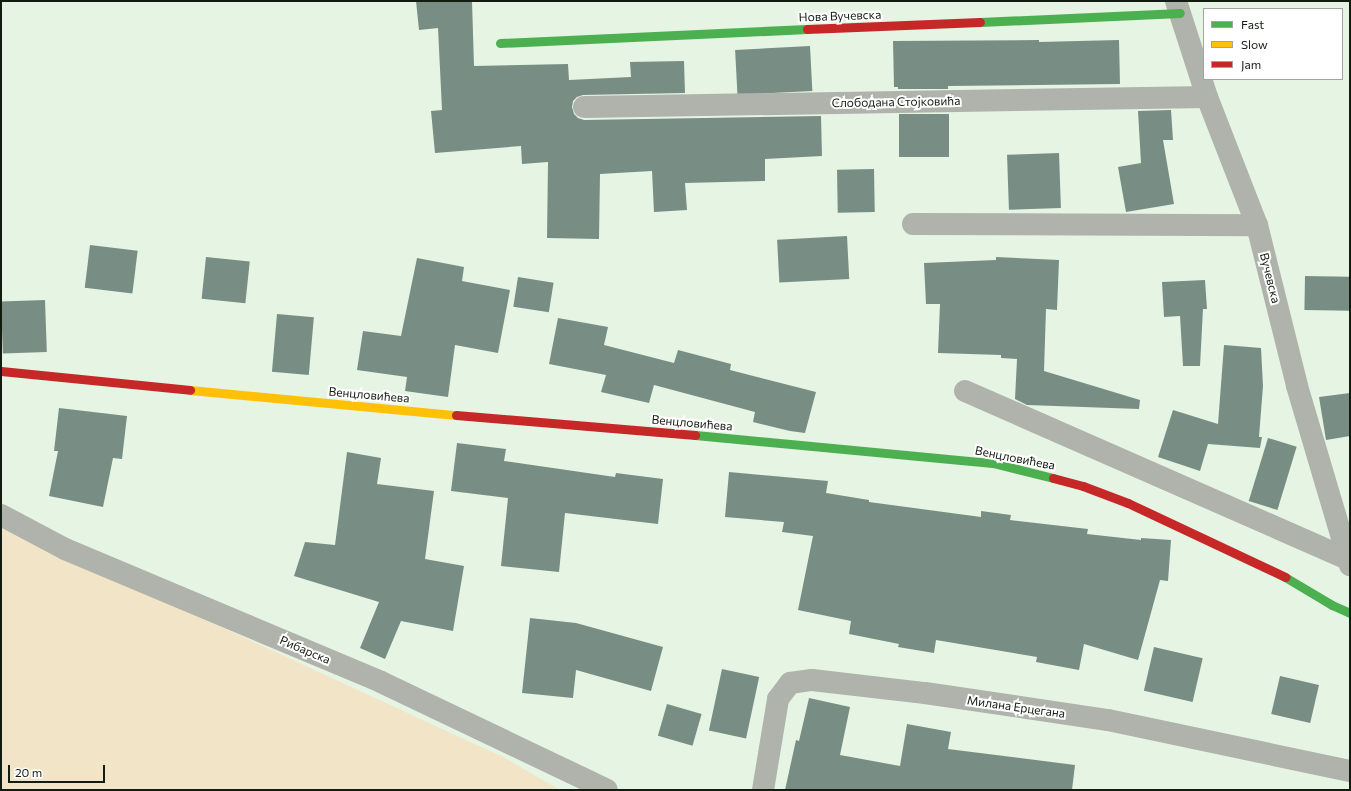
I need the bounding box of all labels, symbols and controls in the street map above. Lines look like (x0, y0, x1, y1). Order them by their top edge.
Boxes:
street label: Нова Вучевска (798, 7, 882, 25)
legend (1203, 8, 1343, 80)
text: Fast (1241, 17, 1264, 31)
text: Slow (1241, 37, 1268, 51)
text: Jam (1241, 57, 1261, 71)
street label: Слободана Стојковића (832, 94, 960, 110)
street label: Вучевска (1257, 251, 1283, 305)
street label: Венцловићева (328, 384, 410, 406)
street label: Венцловићева (651, 412, 733, 434)
street label: Венцловићева (974, 443, 1056, 473)
street label: Рибарска (278, 633, 332, 667)
street label: Милана Ерцегана (966, 693, 1066, 721)
scale bar (10, 757, 107, 783)
text: 20 m (15, 765, 42, 779)

